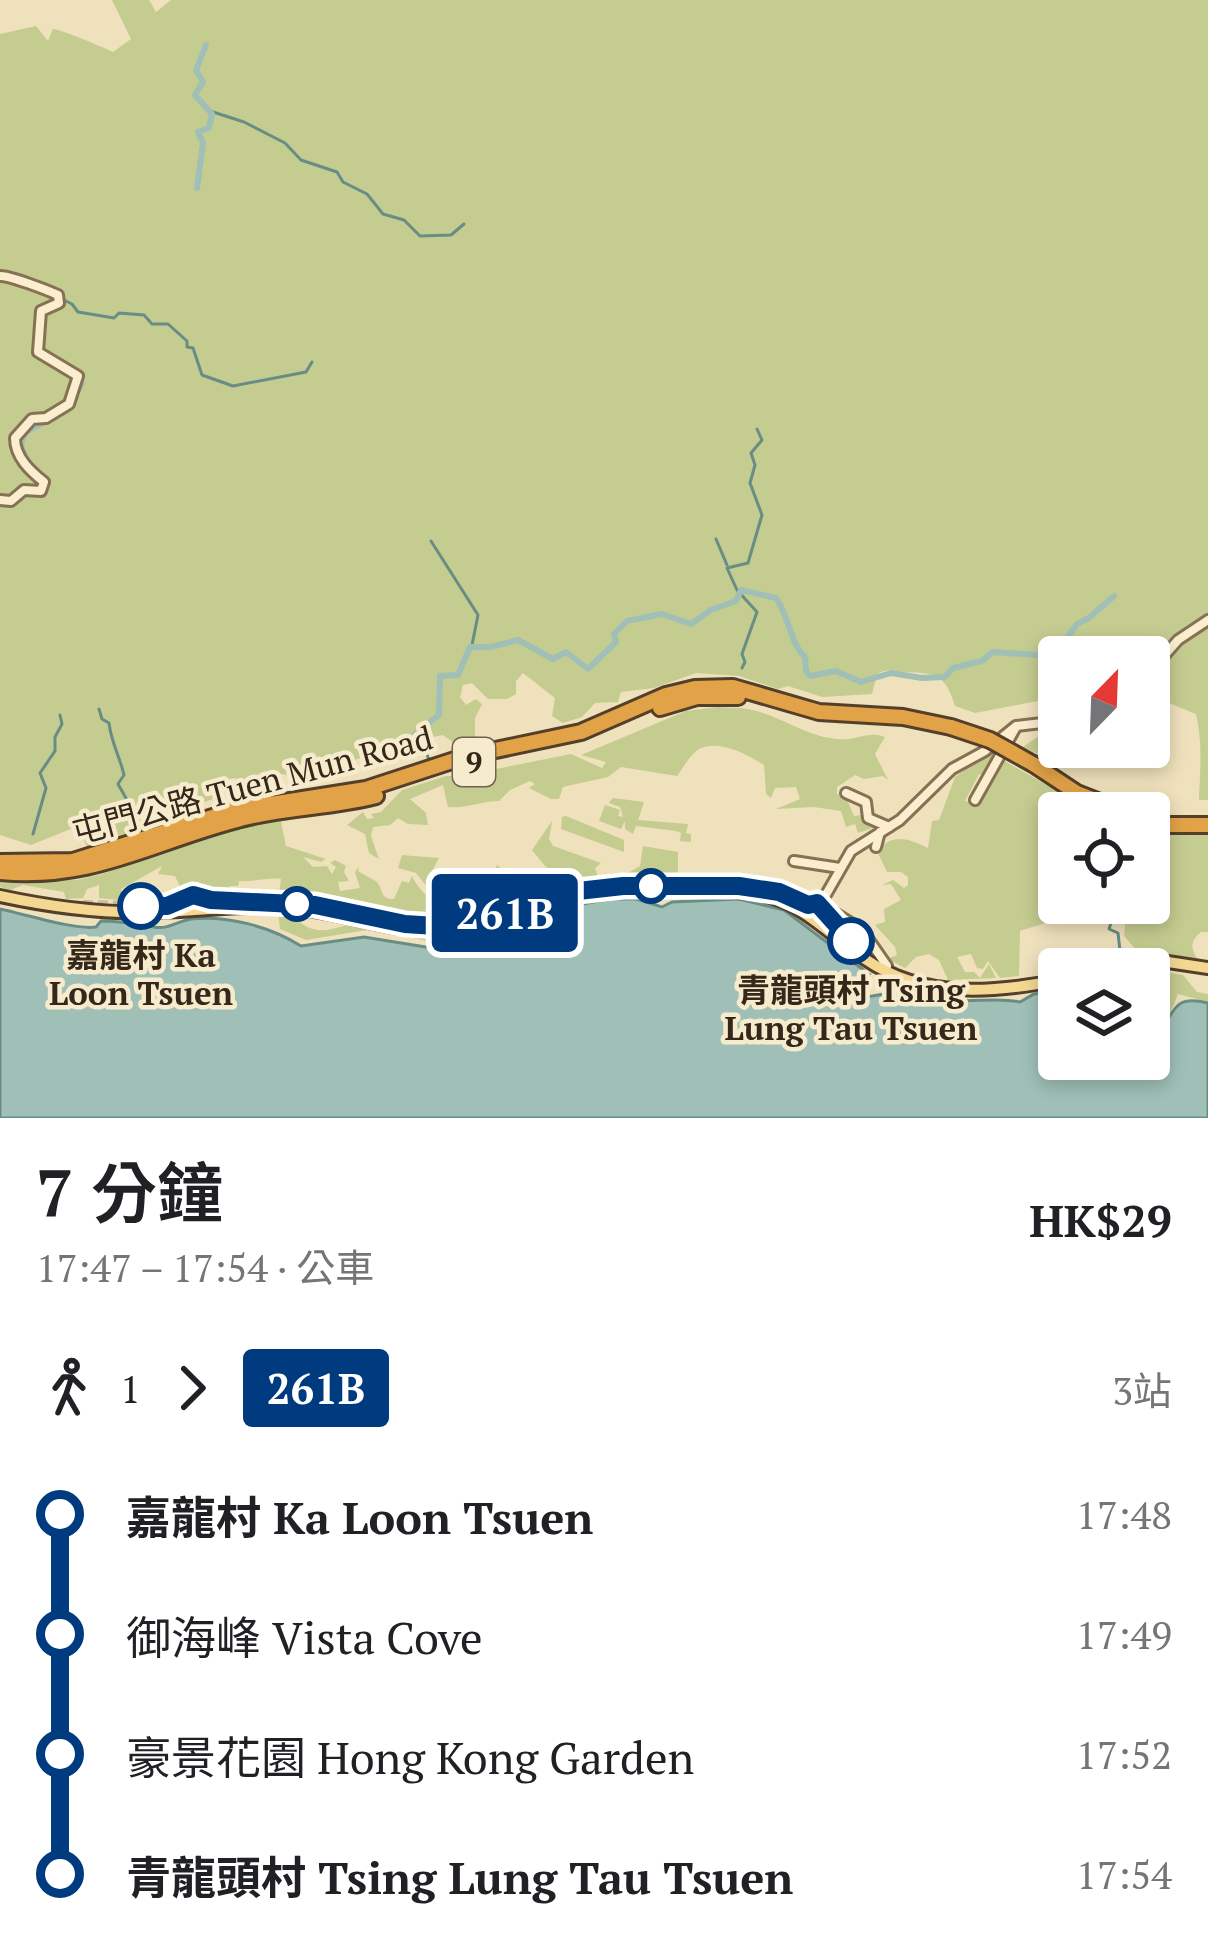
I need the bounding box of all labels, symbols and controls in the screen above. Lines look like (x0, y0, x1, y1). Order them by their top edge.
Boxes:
north arrow (1038, 636, 1170, 768)
map controls (1038, 636, 1170, 1080)
street label: 屯門公路 Tuen Mun Road (67, 715, 437, 853)
road number: 9 (453, 738, 495, 786)
button: locate (1038, 792, 1170, 924)
unlabelled marker (635, 870, 667, 902)
line badge: 261B (421, 874, 589, 952)
marker: 嘉龍村 Ka Loon Tsuen (119, 884, 163, 928)
text: 261B (456, 885, 554, 941)
unlabelled marker (281, 888, 313, 920)
marker: 青龍頭村 Tsing Lung Tau Tsuen (829, 919, 873, 963)
place label: 嘉龍村 Ka Loon Tsuen (49, 933, 233, 1014)
button: layers (1038, 948, 1170, 1080)
place label: 青龍頭村 Tsing Lung Tau Tsuen (725, 968, 977, 1049)
text: 7 分鐘 (36, 1148, 223, 1236)
text: HK$29 (1029, 1190, 1172, 1250)
text: 17:47 – 17:54 · 公車 (36, 1241, 374, 1293)
icon: walk (36, 1355, 102, 1421)
icon: forward (159, 1355, 225, 1421)
text: 261B (267, 1360, 365, 1416)
text: 1 (120, 1362, 141, 1414)
text: 3站 (1112, 1364, 1172, 1416)
text: 嘉龍村 Ka Loon Tsuen (126, 1487, 593, 1547)
text: 17:48 (1076, 1488, 1172, 1540)
text: 御海峰 Vista Cove (126, 1607, 483, 1667)
text: 17:49 (1076, 1608, 1172, 1660)
text: 豪景花園 Hong Kong Garden (126, 1727, 694, 1787)
text: 17:52 (1076, 1728, 1172, 1780)
text: 青龍頭村 Tsing Lung Tau Tsuen (126, 1847, 793, 1907)
text: 17:54 (1076, 1848, 1172, 1900)

